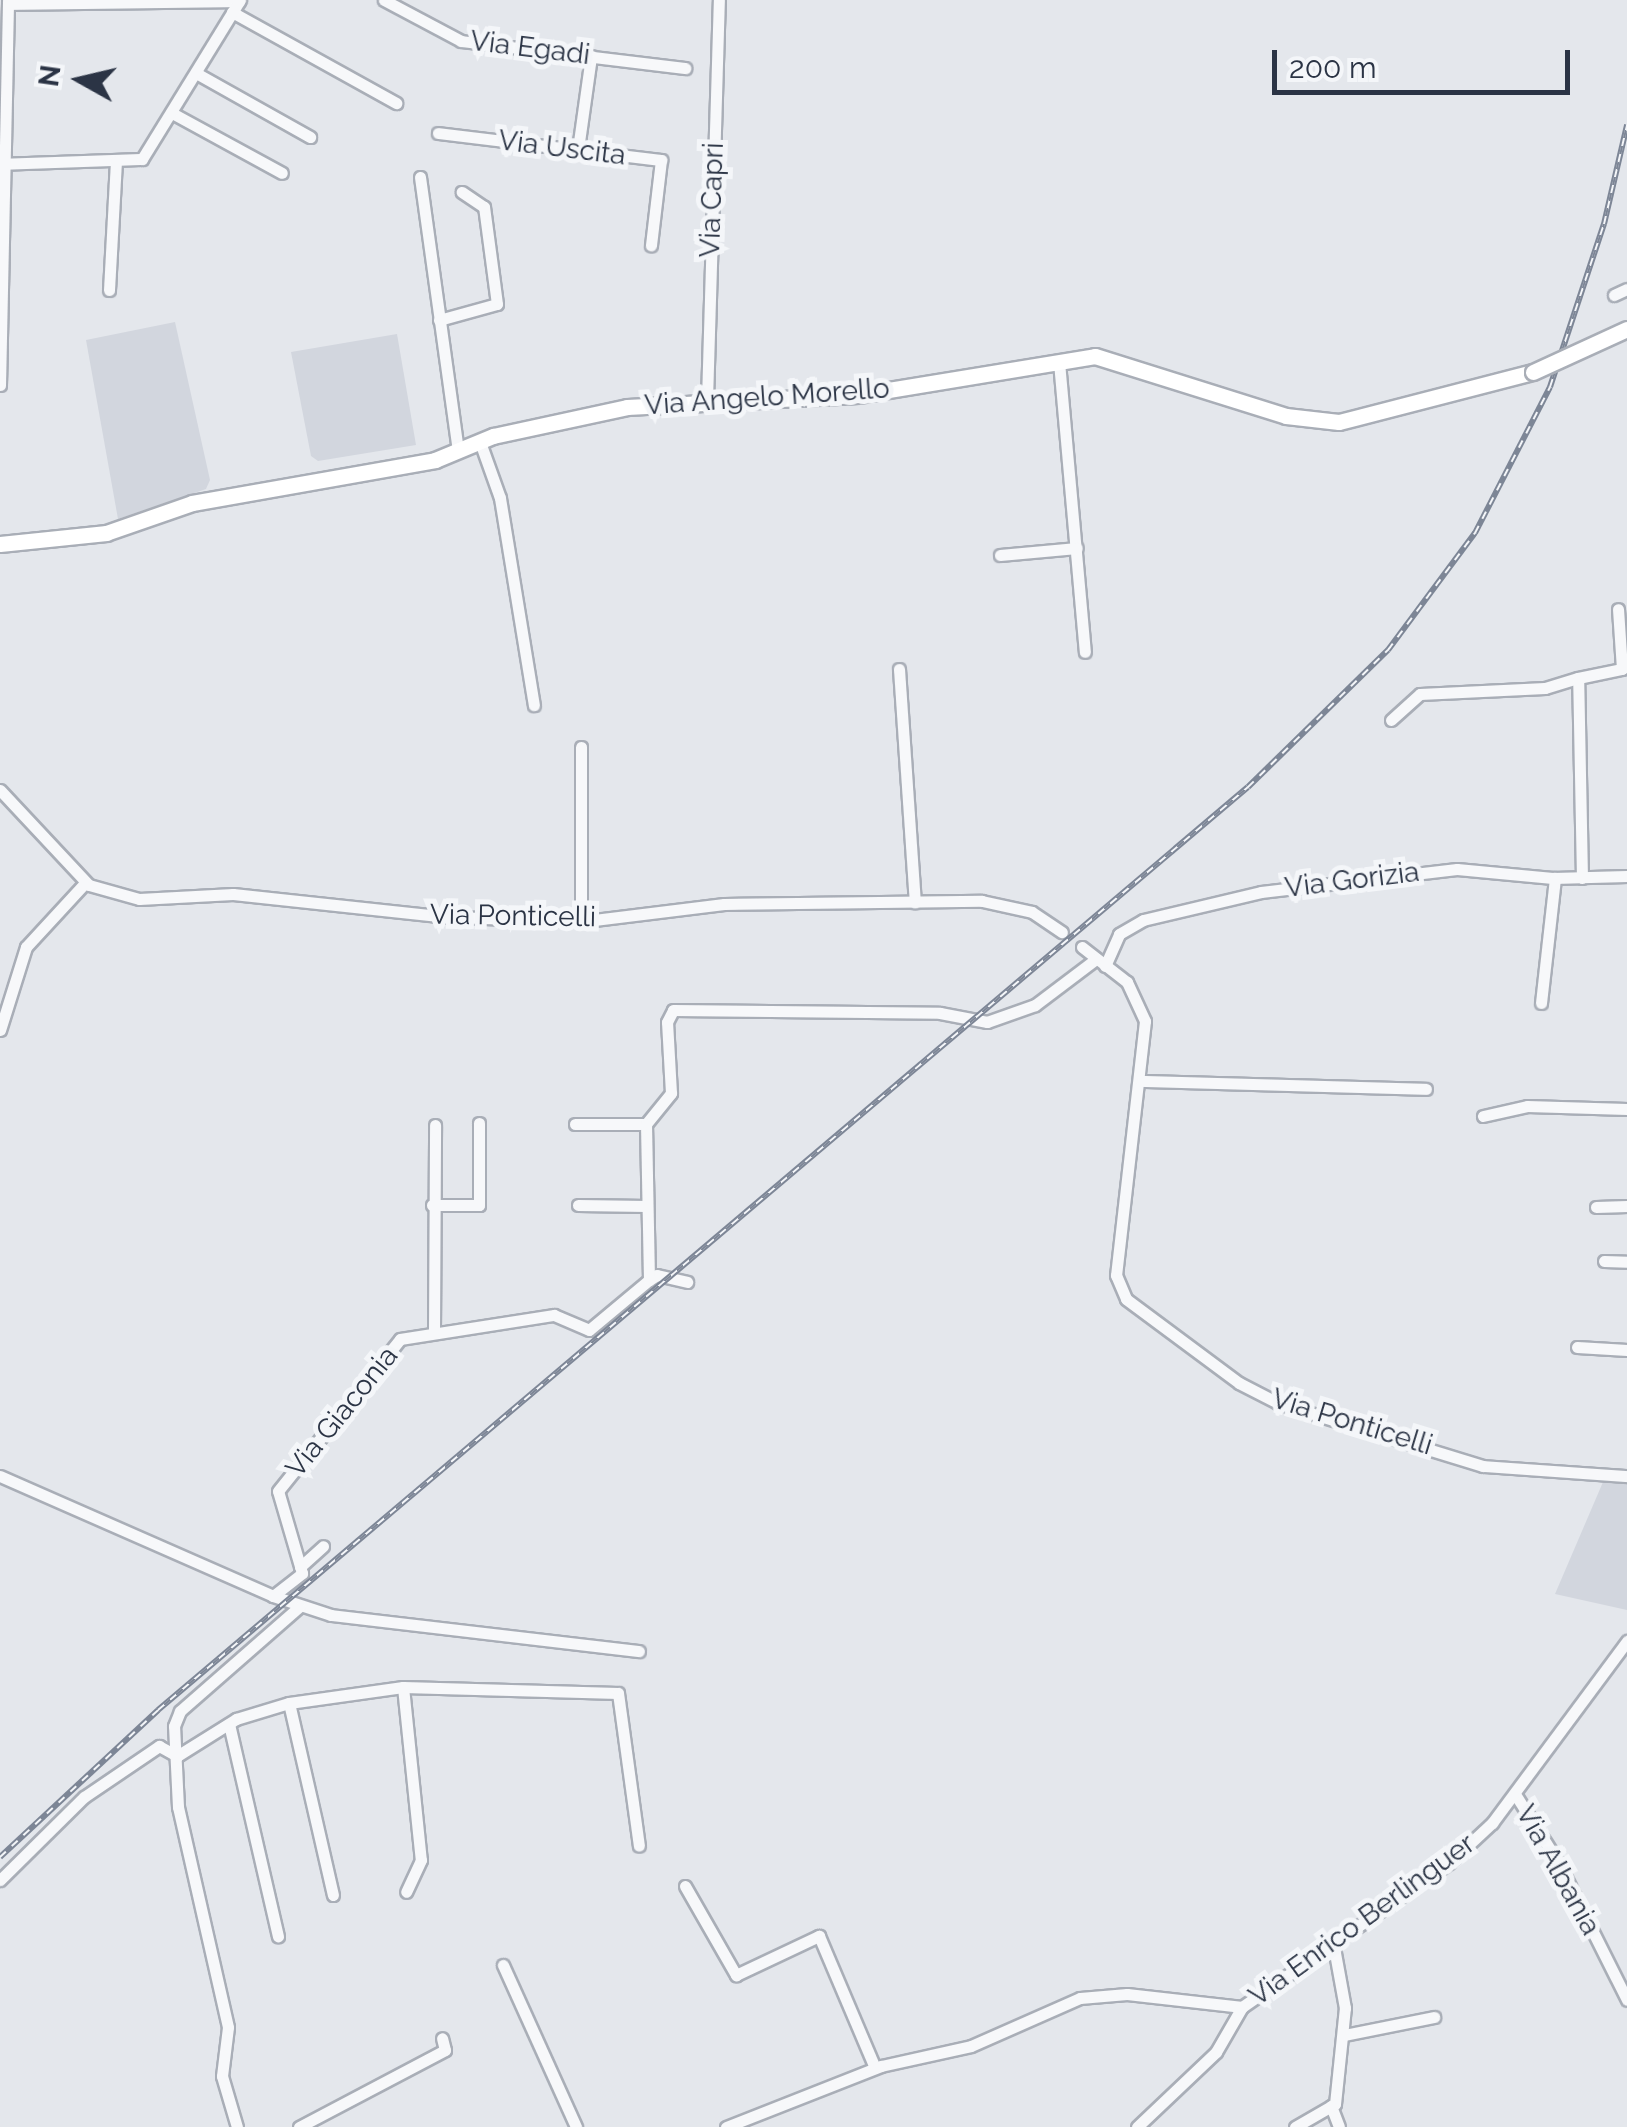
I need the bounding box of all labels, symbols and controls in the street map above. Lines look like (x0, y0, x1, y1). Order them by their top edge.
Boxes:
street label: Via Egadi (468, 24, 592, 72)
north arrow (30, 30, 130, 130)
scale bar (1277, 30, 1574, 92)
text: 200 m (1289, 50, 1377, 85)
text: N (32, 63, 68, 89)
street label: Via Uscita (496, 124, 628, 172)
street label: Via Capri (693, 142, 731, 258)
street label: Via Angelo Morello (643, 372, 891, 422)
street label: Via Gorizia (1283, 855, 1421, 905)
street label: Via Ponticelli (430, 898, 596, 934)
street label: Via Giaconia (279, 1340, 405, 1484)
street label: Via Ponticelli (1268, 1382, 1436, 1462)
street label: Via Albania (1508, 1799, 1608, 1941)
street label: Via Enrico Berlinguer (1243, 1827, 1481, 2013)

